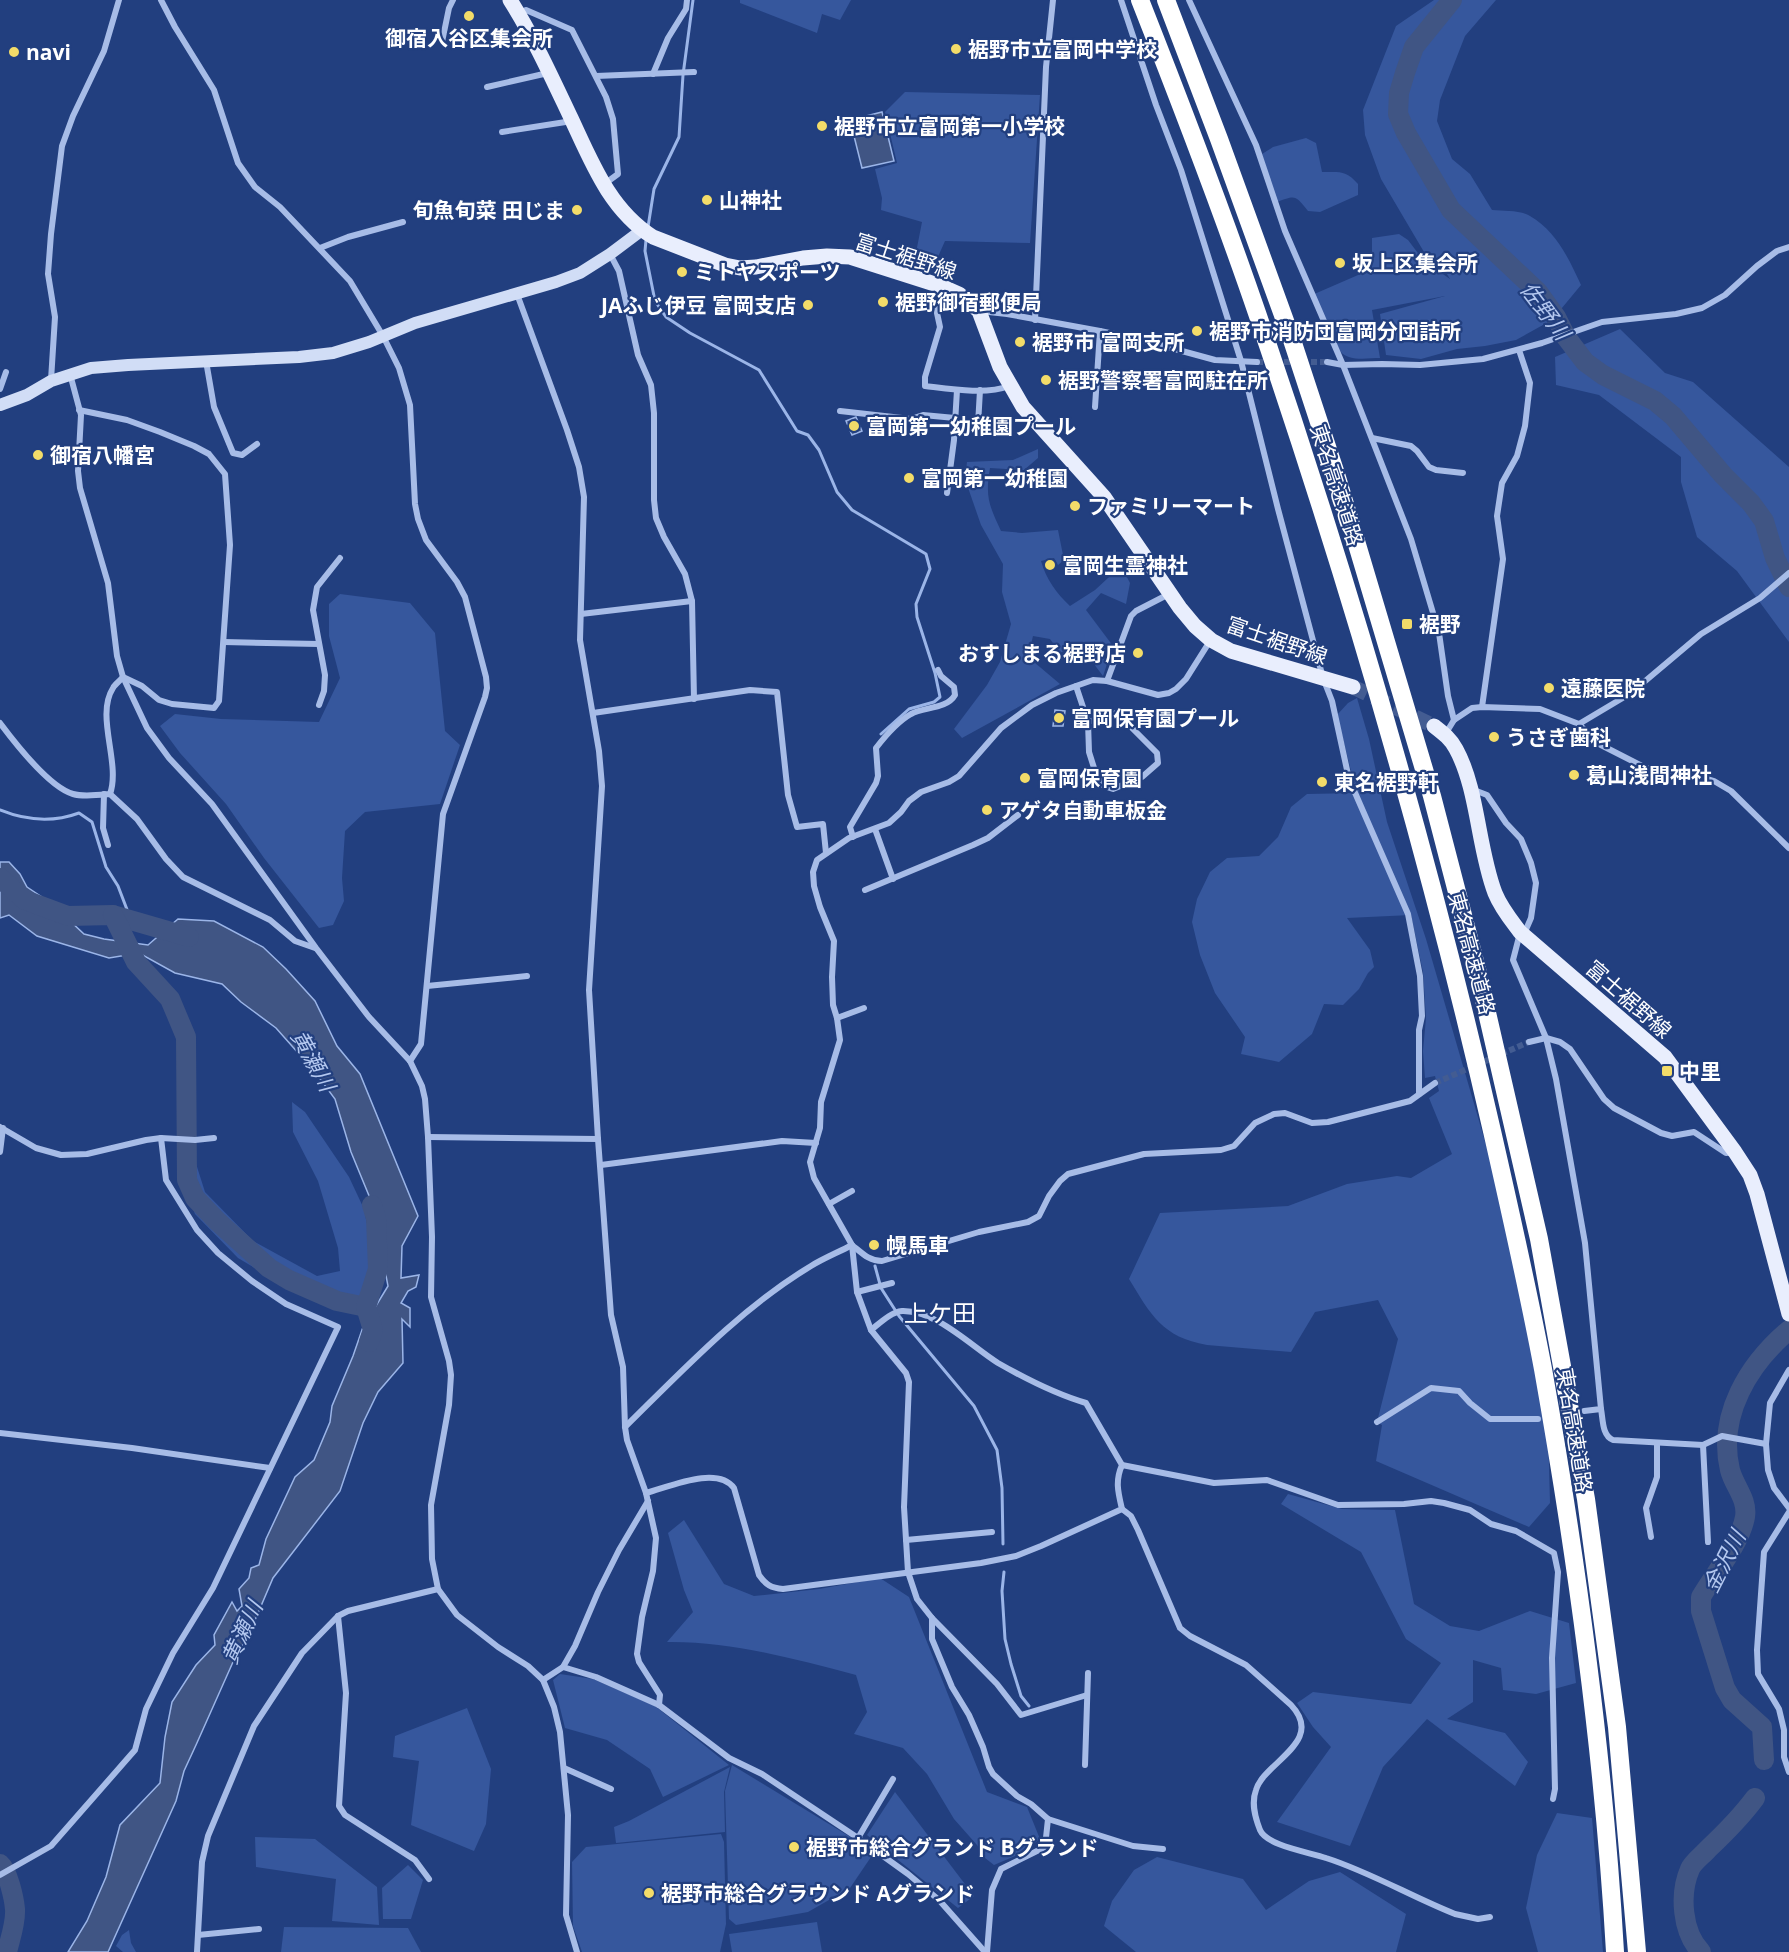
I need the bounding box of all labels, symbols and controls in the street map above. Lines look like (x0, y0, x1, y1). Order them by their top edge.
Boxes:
marker: 御宿入谷区集会所 (462, 9, 476, 23)
place label: 御宿入谷区集会所 (385, 24, 553, 52)
place label: 裾野市立富岡中学校 (968, 35, 1157, 63)
place label: navi (26, 38, 71, 66)
marker: 裾野市立富岡中学校 (949, 42, 963, 56)
marker: navi (7, 45, 21, 59)
place label: 裾野市立富岡第一小学校 (834, 112, 1065, 140)
marker: 裾野市立富岡第一小学校 (815, 119, 829, 133)
place label: 山神社 (719, 186, 782, 214)
marker: 山神社 (700, 193, 714, 207)
place label: 旬魚旬菜 田じま (413, 196, 565, 224)
marker: 旬魚旬菜 田じま (570, 203, 584, 217)
street label: 富士裾野線 (852, 226, 960, 286)
place label: 坂上区集会所 (1352, 249, 1478, 277)
marker: 坂上区集会所 (1333, 256, 1347, 270)
place label: ミトヤスポーツ (694, 258, 841, 286)
marker: ミトヤスポーツ (675, 265, 689, 279)
water label: 佐野川 (1514, 275, 1579, 347)
place label: 裾野御宿郵便局 (895, 288, 1042, 316)
place label: JAふじ伊豆 富岡支店 (599, 291, 796, 319)
marker: 裾野御宿郵便局 (876, 295, 890, 309)
marker: JAふじ伊豆 富岡支店 (801, 298, 815, 312)
place label: 裾野市消防団富岡分団詰所 (1209, 317, 1461, 345)
marker: 裾野市消防団富岡分団詰所 (1190, 324, 1204, 338)
place label: 裾野市 富岡支所 (1032, 328, 1184, 356)
marker: 裾野市 富岡支所 (1013, 335, 1027, 349)
place label: 裾野警察署富岡駐在所 (1058, 366, 1268, 394)
marker: 裾野警察署富岡駐在所 (1039, 373, 1053, 387)
place label: 富岡第一幼稚園プール (866, 412, 1076, 440)
marker: 富岡第一幼稚園プール (847, 419, 861, 433)
street label: 東名高速道路 (1304, 421, 1370, 549)
place label: 御宿八幡宮 (50, 441, 155, 469)
marker: 御宿八幡宮 (31, 448, 45, 462)
place label: 富岡第一幼稚園 (921, 464, 1068, 492)
marker: 富岡第一幼稚園 (902, 471, 916, 485)
place label: ファミリーマート (1087, 492, 1255, 520)
marker: ファミリーマート (1068, 499, 1082, 513)
place label: 富岡生霊神社 (1062, 551, 1188, 579)
marker: 富岡生霊神社 (1043, 558, 1057, 572)
street label: 富士裾野線 (1223, 610, 1331, 670)
place label: 裾野 (1419, 610, 1461, 638)
marker: 裾野 (1400, 617, 1414, 631)
place label: おすしまる裾野店 (958, 639, 1126, 667)
marker: おすしまる裾野店 (1131, 646, 1145, 660)
place label: 遠藤医院 (1561, 674, 1645, 702)
marker: 遠藤医院 (1542, 681, 1556, 695)
place label: 富岡保育園プール (1071, 704, 1239, 732)
marker: 富岡保育園プール (1052, 711, 1066, 725)
place label: うさぎ歯科 (1506, 723, 1611, 751)
marker: うさぎ歯科 (1487, 730, 1501, 744)
place label: 葛山浅間神社 (1586, 761, 1712, 789)
place label: 富岡保育園 (1037, 764, 1142, 792)
place label: 東名裾野軒 (1334, 768, 1439, 796)
marker: 葛山浅間神社 (1567, 768, 1581, 782)
marker: 富岡保育園 (1018, 771, 1032, 785)
marker: 東名裾野軒 (1315, 775, 1329, 789)
place label: アゲタ自動車板金 (999, 796, 1167, 824)
marker: アゲタ自動車板金 (980, 803, 994, 817)
street label: 東名高速道路 (1442, 889, 1502, 1017)
street label: 富士裾野線 (1580, 954, 1678, 1044)
water label: 黄瀬川 (285, 1024, 344, 1098)
place label: 中里 (1679, 1057, 1721, 1085)
marker: 中里 (1660, 1064, 1674, 1078)
place label: 幌馬車 (886, 1231, 949, 1259)
marker: 幌馬車 (867, 1238, 881, 1252)
district label: 上ケ田 (904, 1296, 976, 1329)
street label: 東名高速道路 (1551, 1366, 1599, 1494)
water label: 金沢川 (1695, 1523, 1752, 1597)
water label: 黄瀬川 (213, 1594, 269, 1668)
place label: 裾野市総合グランド Bグランド (806, 1833, 1099, 1861)
marker: 裾野市総合グランド Bグランド (787, 1840, 801, 1854)
place label: 裾野市総合グラウンド Aグランド (661, 1879, 975, 1907)
marker: 裾野市総合グラウンド Aグランド (642, 1886, 656, 1900)

